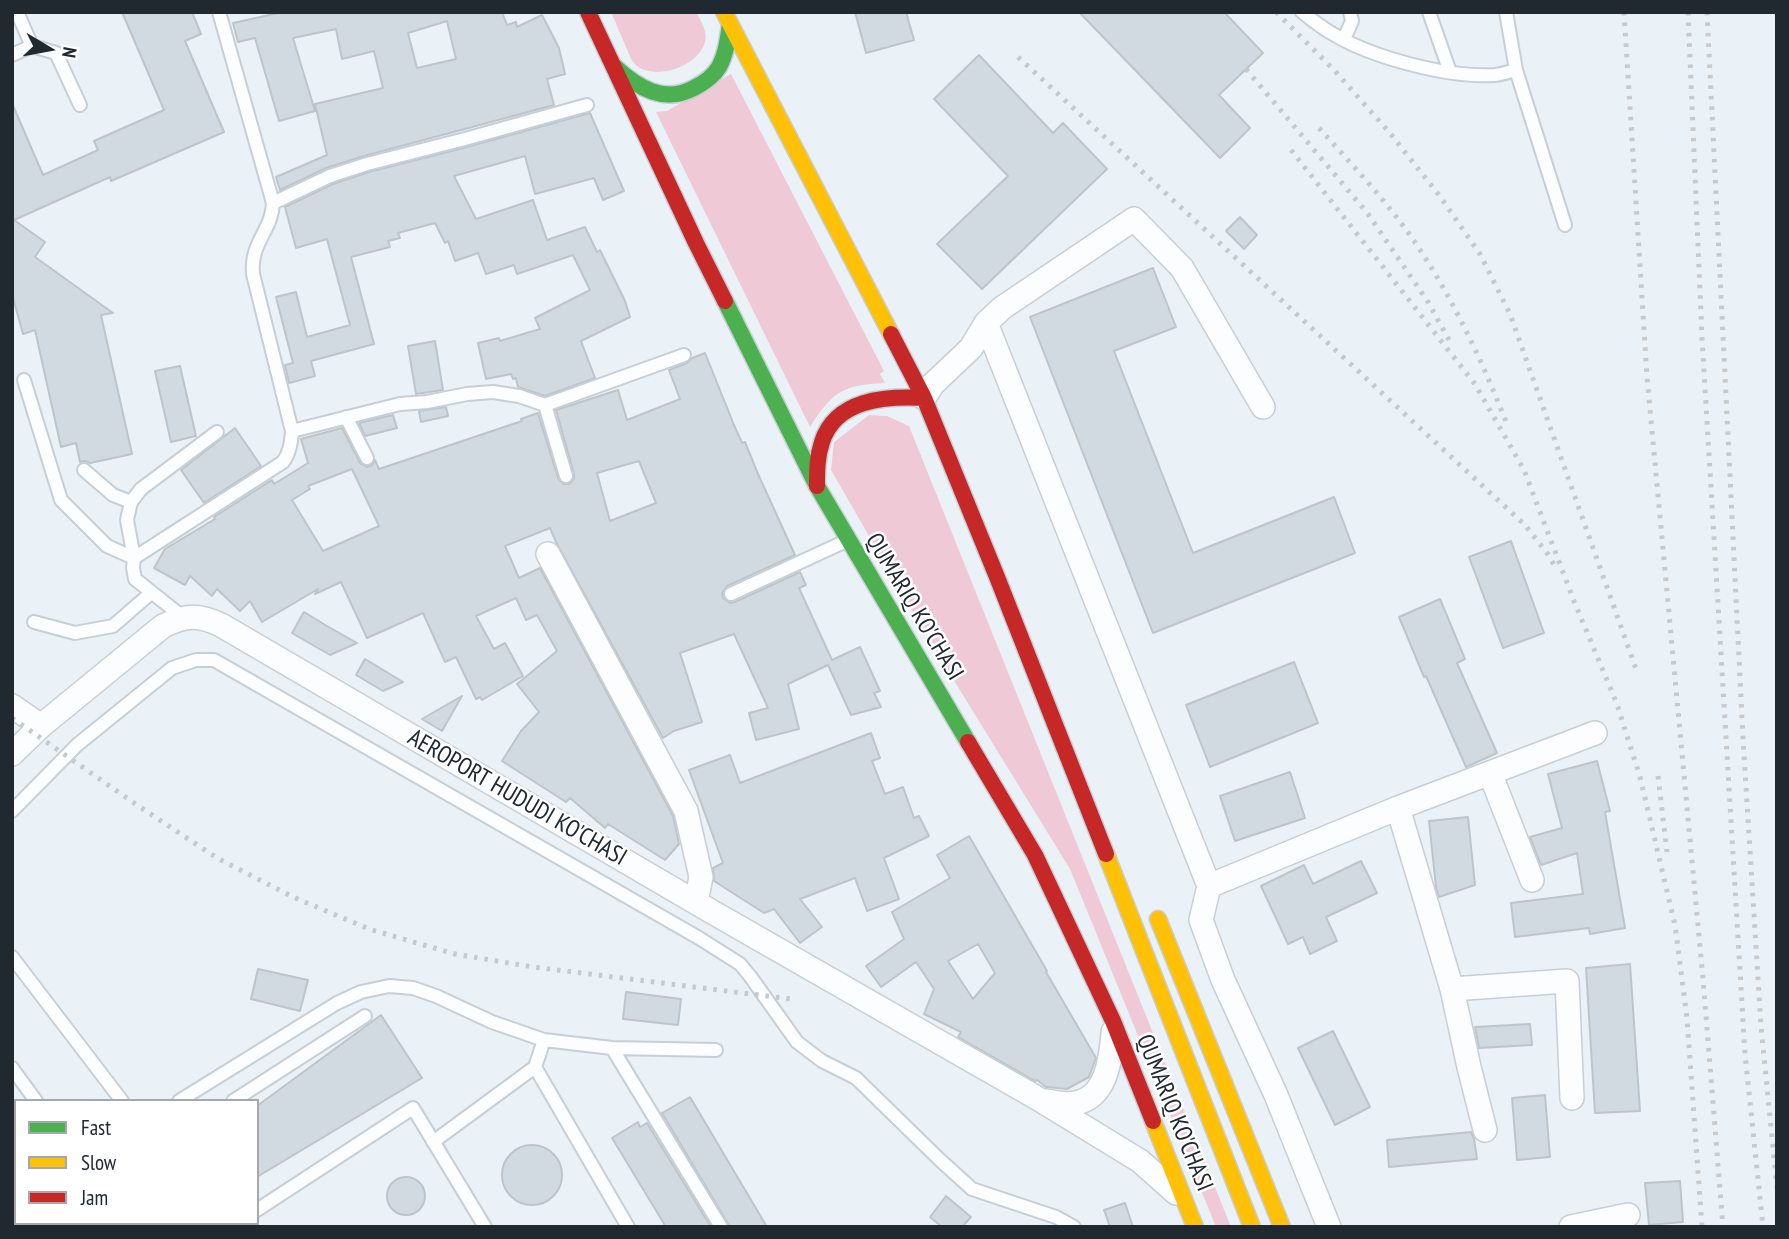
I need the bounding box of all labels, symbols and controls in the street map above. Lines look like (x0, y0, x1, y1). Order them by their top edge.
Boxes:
north arrow (14, 14, 84, 84)
text: N (57, 46, 82, 60)
street label: QUMARIQ KO'CHASI (859, 528, 969, 686)
street label: AEROPORT HUDUDI KO'CHASI (403, 724, 631, 872)
street label: QUMARIQ KO'CHASI (1130, 1031, 1218, 1195)
legend (14, 1099, 259, 1225)
text: Fast (81, 1114, 111, 1141)
text: Slow (81, 1149, 116, 1176)
text: Jam (81, 1184, 108, 1211)

